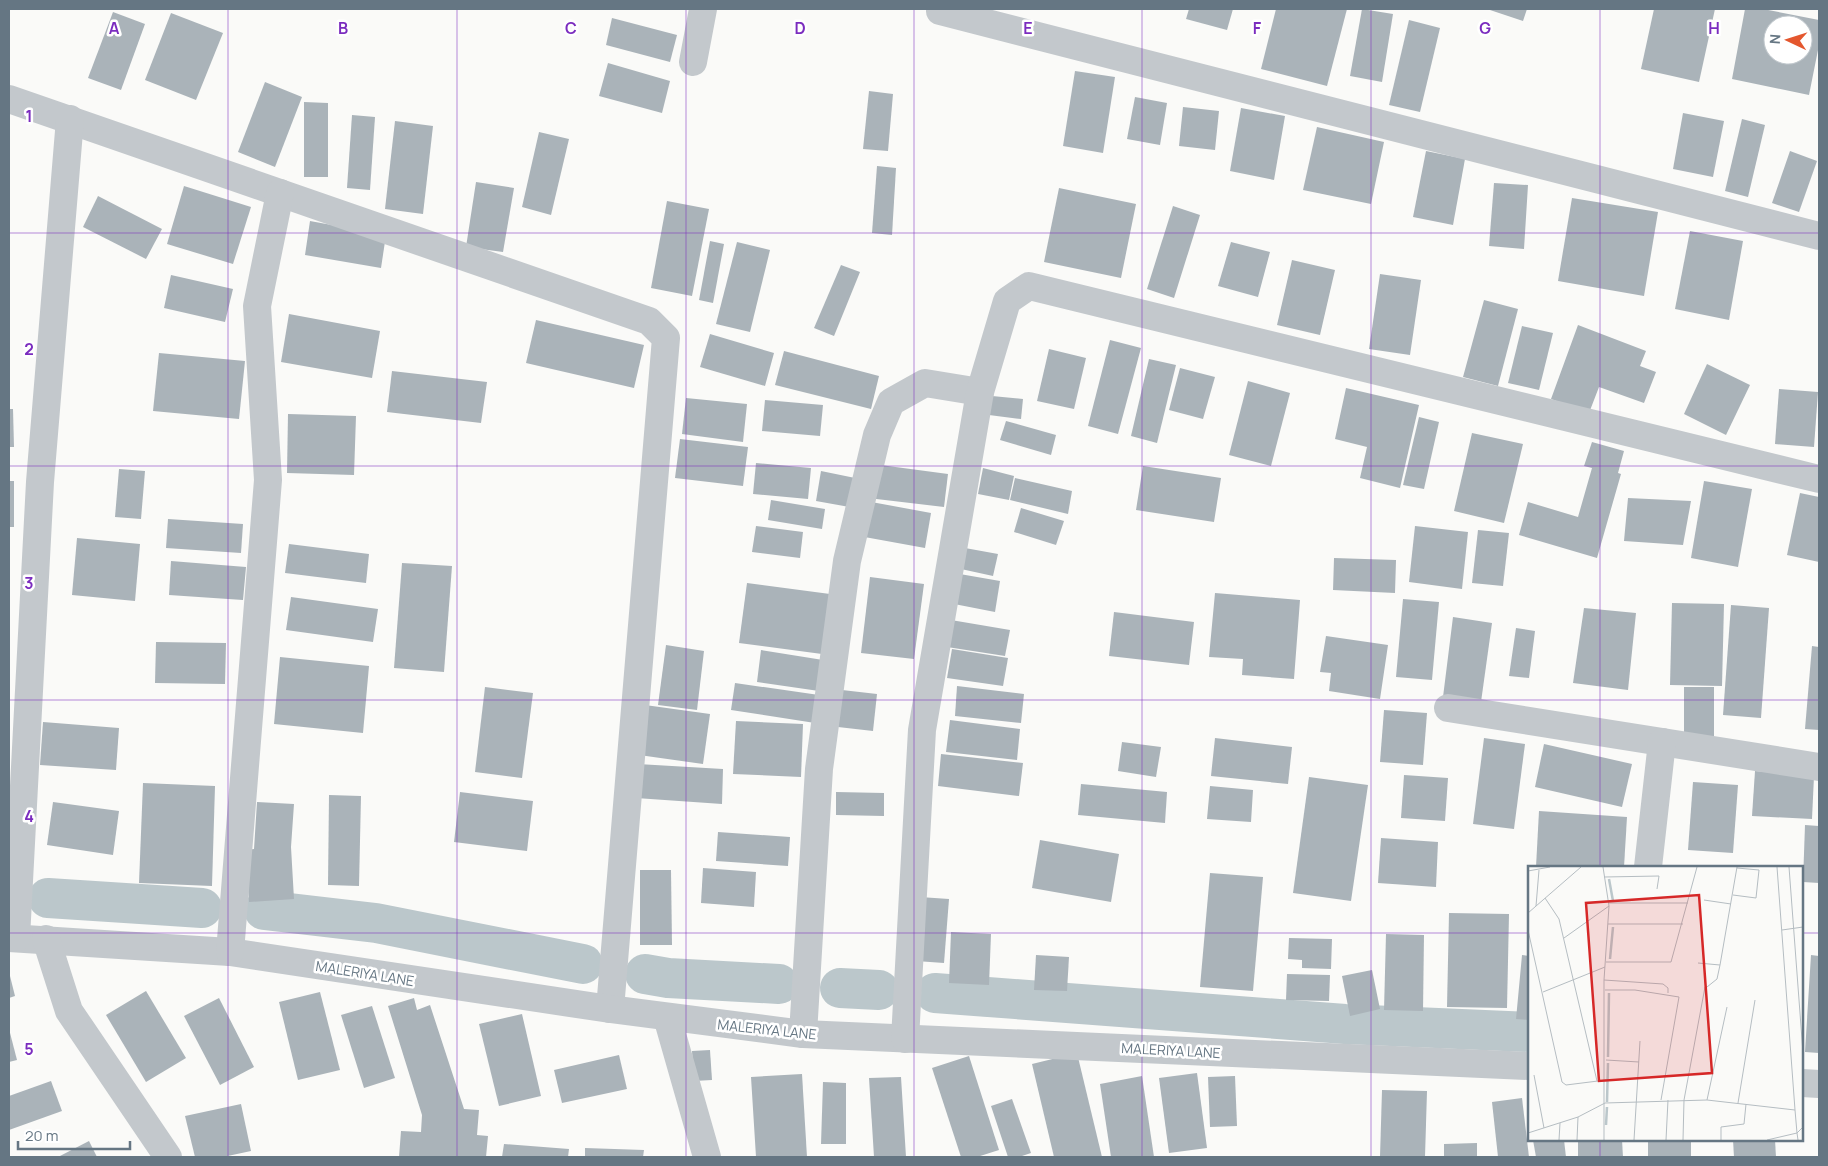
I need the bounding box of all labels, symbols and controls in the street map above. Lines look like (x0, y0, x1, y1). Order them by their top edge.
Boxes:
north arrow (1763, 15, 1813, 65)
text: A (109, 17, 120, 39)
text: B (338, 17, 348, 39)
text: C (565, 17, 577, 39)
text: D (794, 17, 806, 39)
text: E (1023, 17, 1033, 39)
text: F (1253, 17, 1262, 39)
text: G (1479, 17, 1491, 39)
text: H (1708, 17, 1720, 39)
text: N (1765, 33, 1784, 45)
text: 1 (25, 105, 33, 127)
text: 2 (24, 338, 34, 360)
text: 3 (24, 572, 34, 594)
text: 4 (24, 805, 34, 827)
inset map (1528, 866, 1803, 1141)
street label: MALERIYA LANE (314, 956, 416, 990)
street label: MALERIYA LANE (717, 1014, 817, 1044)
text: 5 (24, 1038, 34, 1060)
street label: MALERIYA LANE (1121, 1038, 1221, 1062)
scale bar (18, 1118, 130, 1150)
text: 20 m (25, 1125, 58, 1146)

